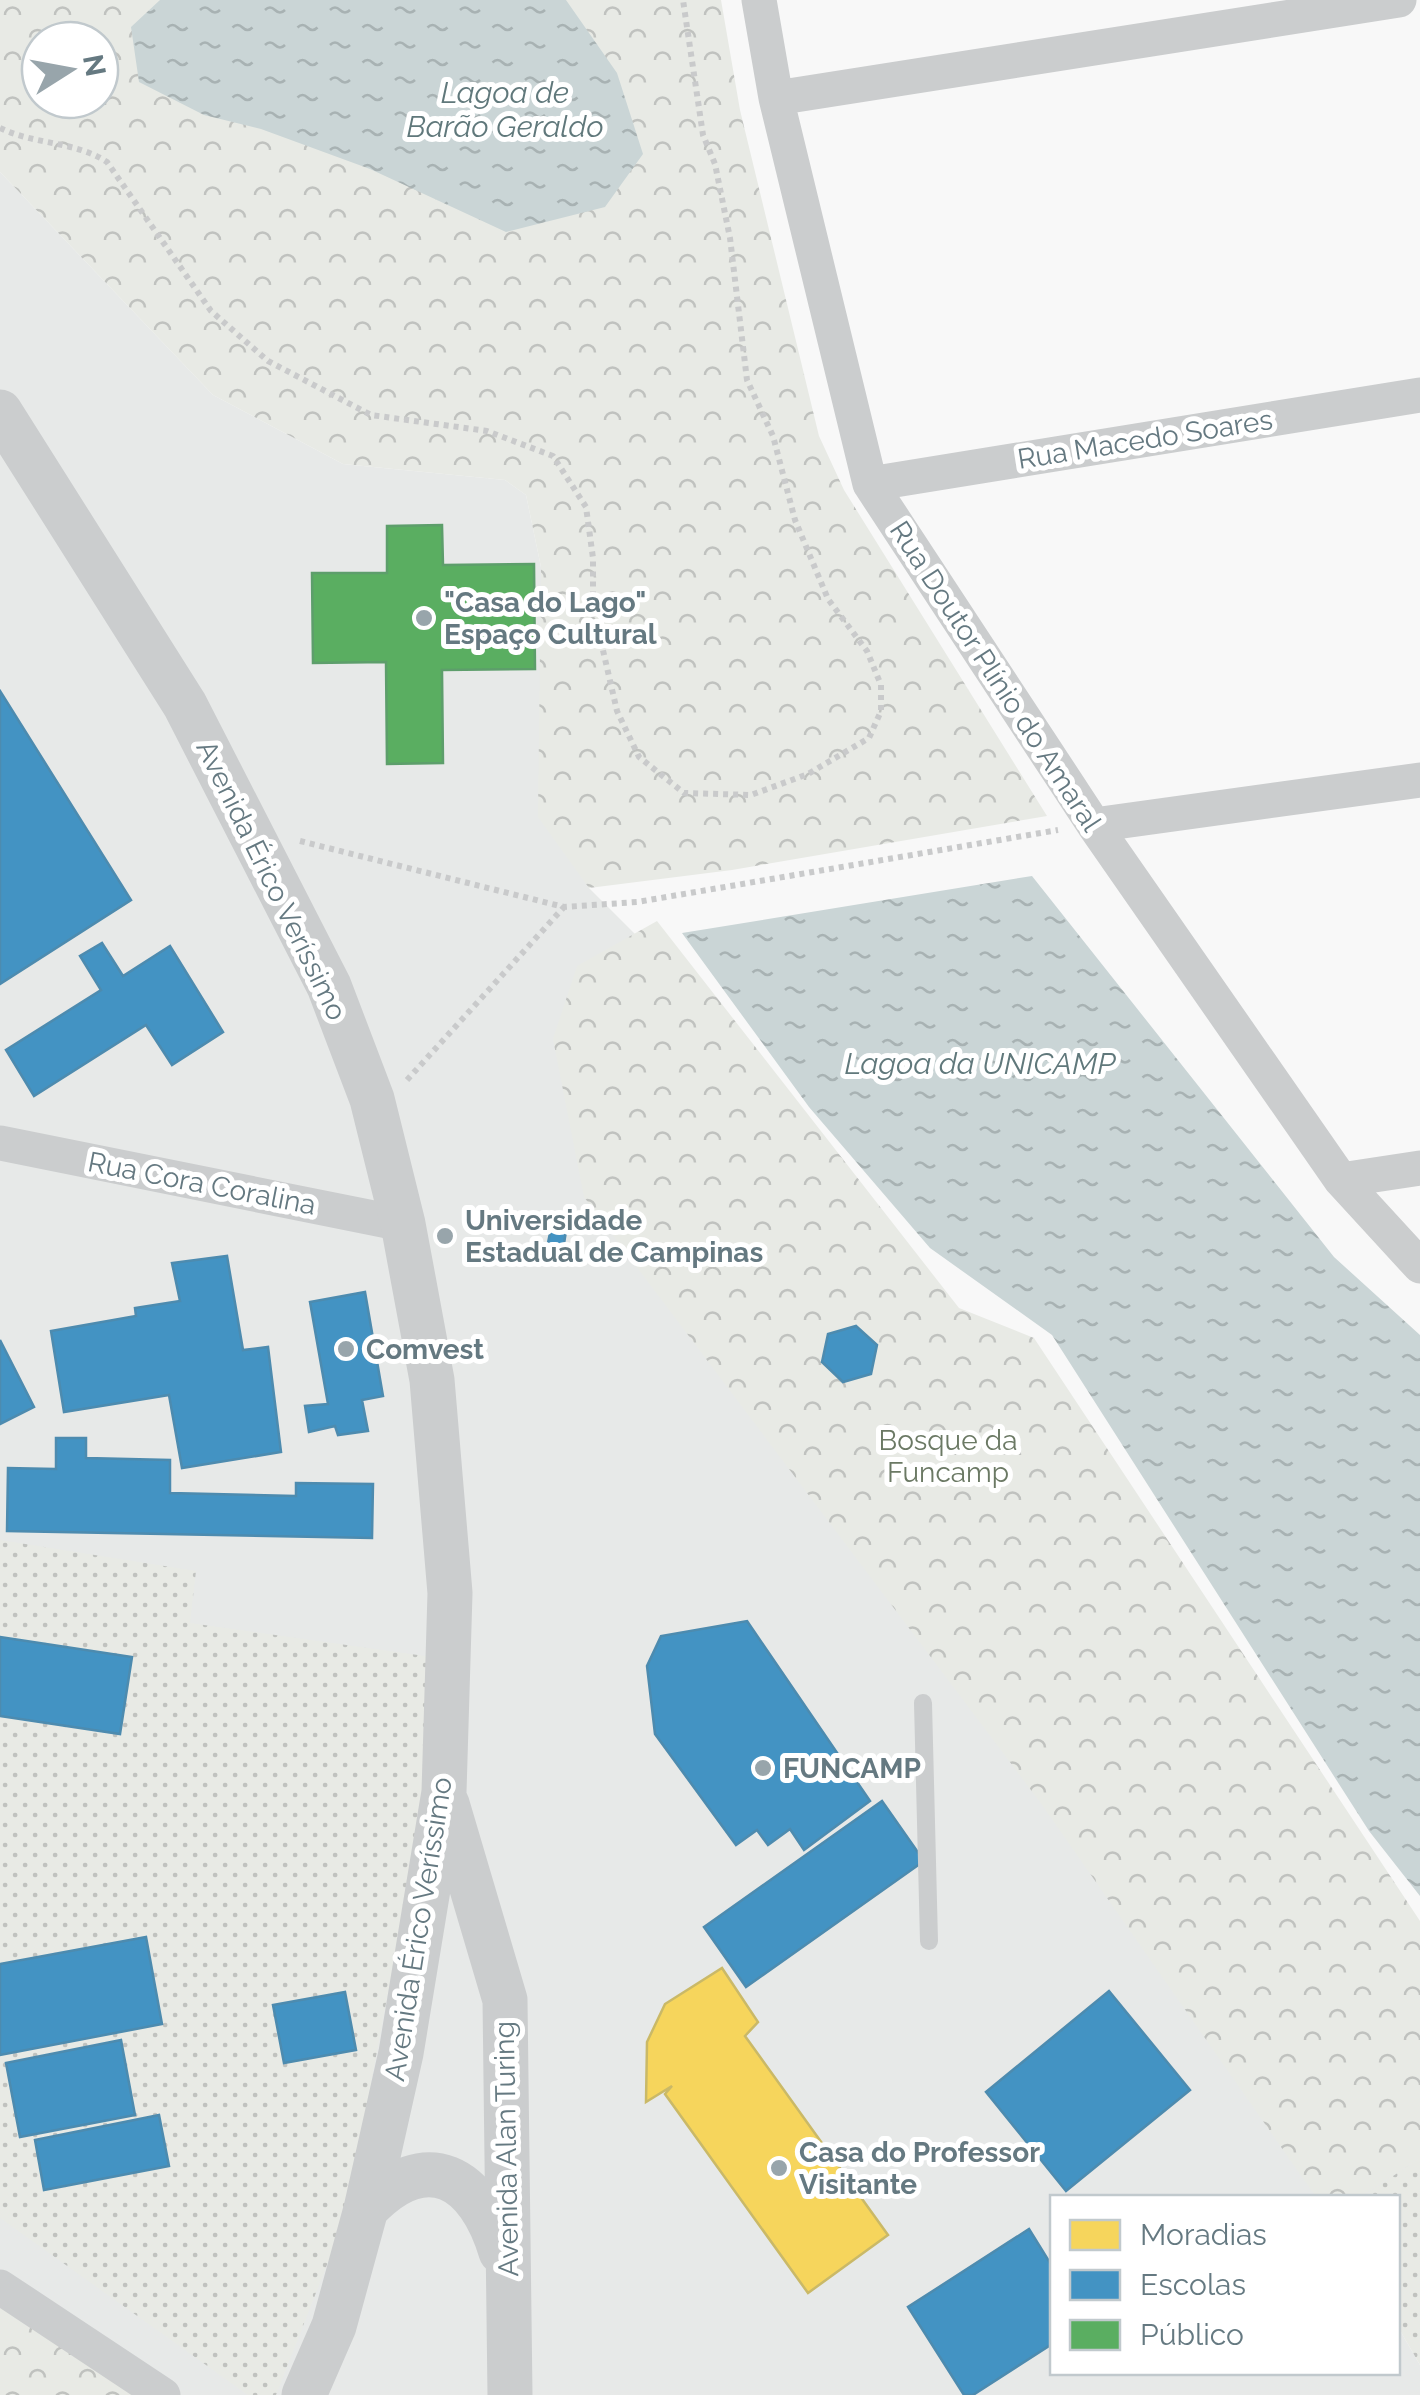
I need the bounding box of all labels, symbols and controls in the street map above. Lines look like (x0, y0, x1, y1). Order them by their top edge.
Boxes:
north arrow (20, 20, 120, 120)
text: N (76, 52, 112, 79)
water label: Lagoa de Barão Geraldo (406, 75, 604, 144)
street label: Rua Macedo Soares (1015, 403, 1275, 476)
street label: Rua Doutor Plínio do Amaral (883, 515, 1108, 838)
place label: "Casa do Lago" Espaço Cultural (444, 586, 657, 651)
marker: "Casa do Lago" Espaço Cultural (413, 607, 435, 629)
street label: Avenida Érico Veríssimo (189, 735, 354, 1025)
water label: Lagoa da UNICAMP (845, 1046, 1116, 1081)
street label: Rua Cora Coralina (85, 1145, 319, 1222)
place label: Universidade Estadual de Campinas (465, 1204, 763, 1269)
marker: Universidade Estadual de Campinas (434, 1225, 456, 1247)
place label: Comvest (366, 1333, 484, 1366)
marker: Comvest (335, 1338, 357, 1360)
park label: Bosque da Funcamp (879, 1424, 1018, 1489)
place label: FUNCAMP (783, 1752, 921, 1785)
marker: FUNCAMP (752, 1757, 774, 1779)
street label: Avenida Érico Veríssimo (378, 1775, 459, 2083)
street label: Avenida Alan Turing (488, 2021, 525, 2277)
place label: Casa do Professor Visitante (799, 2136, 1040, 2201)
marker: Casa do Professor Visitante (768, 2157, 790, 2179)
legend (1050, 2195, 1400, 2375)
text: Moradias (1140, 2217, 1267, 2252)
text: Escolas (1140, 2267, 1246, 2302)
text: Público (1140, 2317, 1244, 2352)

